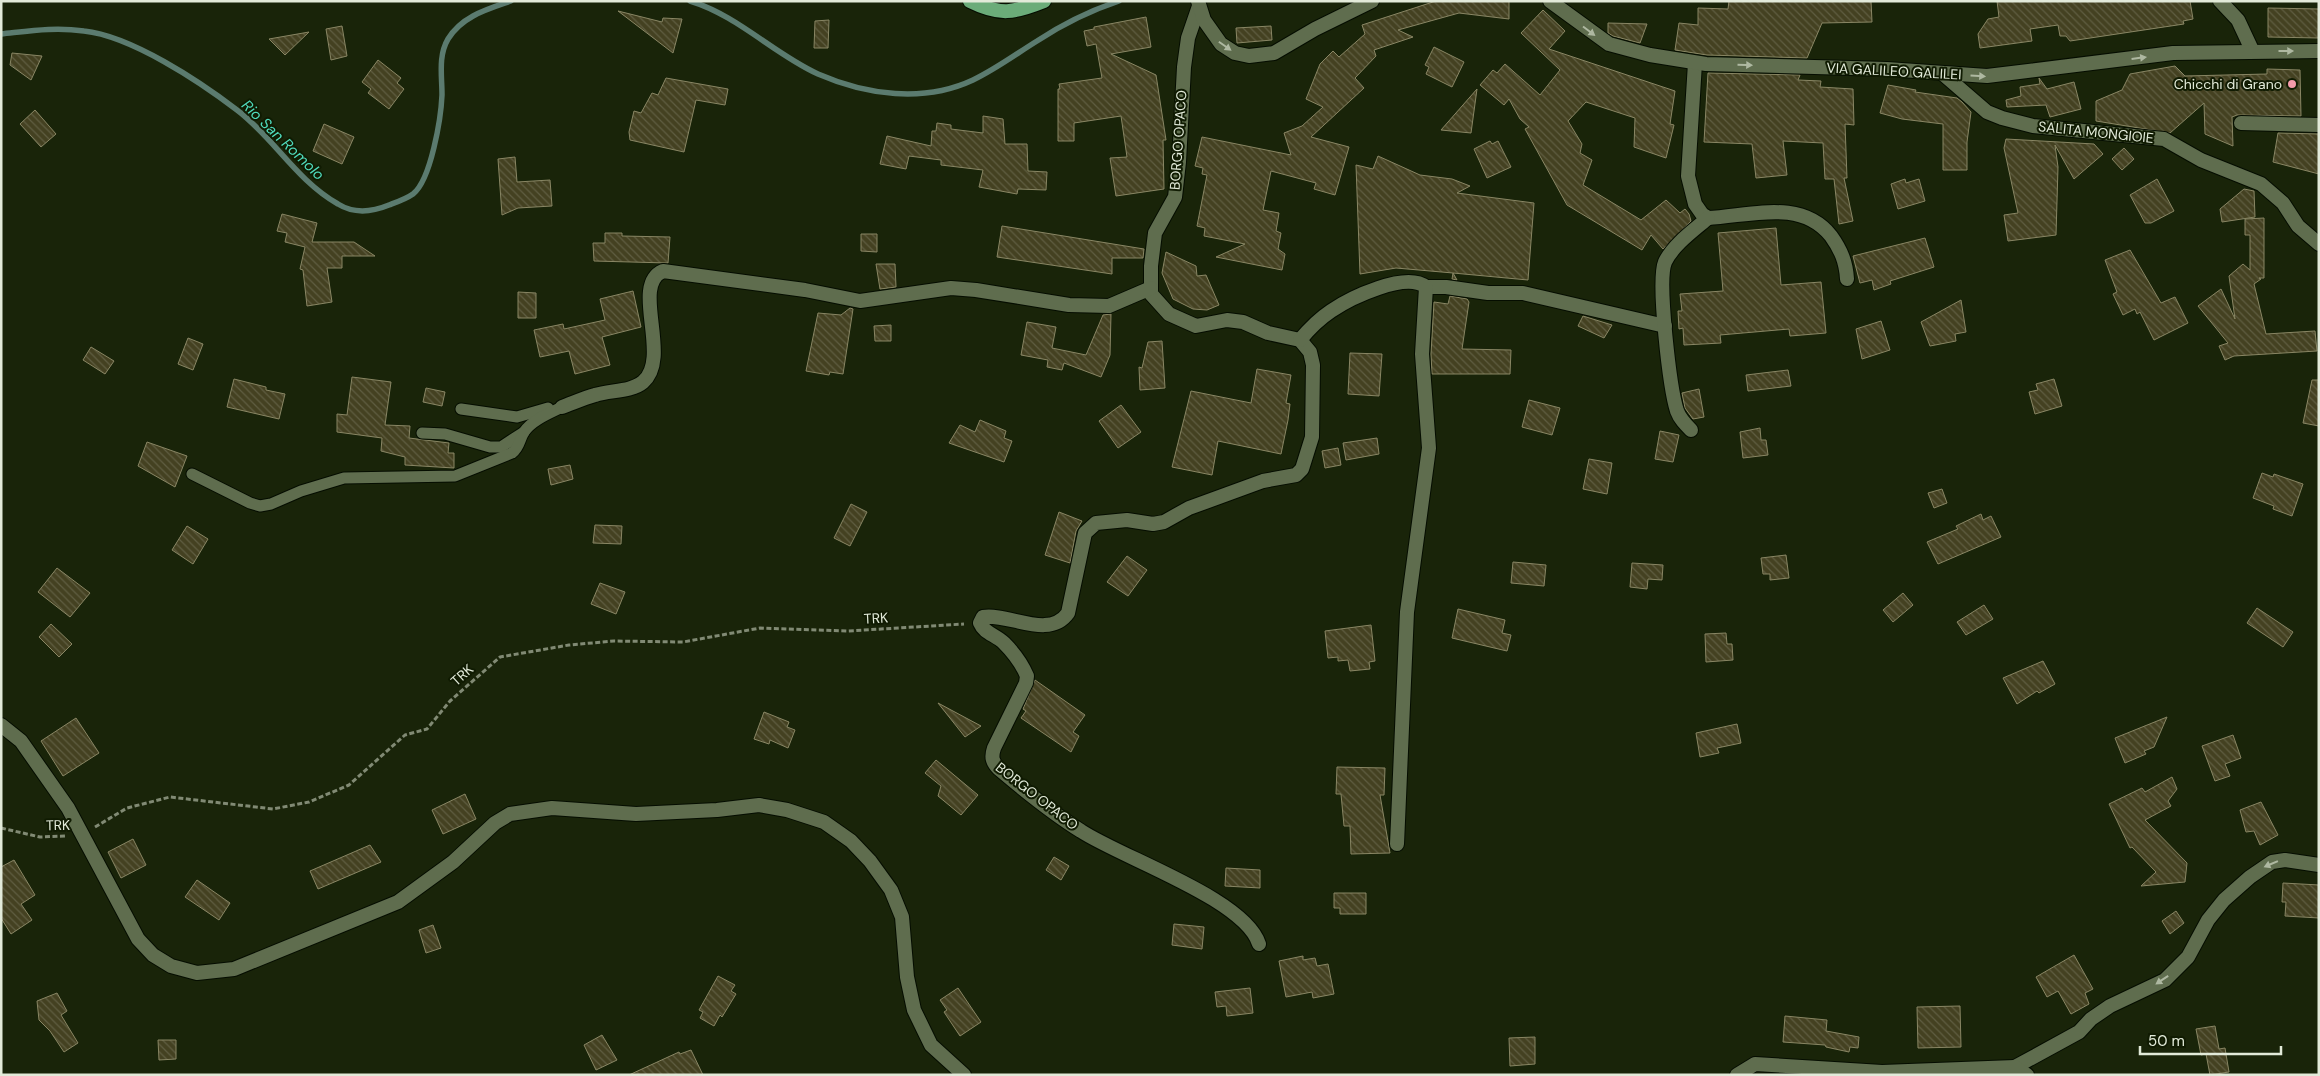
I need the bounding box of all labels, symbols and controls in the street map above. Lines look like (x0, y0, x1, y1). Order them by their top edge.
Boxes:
one-way arrow (1582, 26, 1596, 36)
one-way arrow (1218, 41, 1232, 51)
one-way arrow (2278, 47, 2294, 55)
one-way arrow (2131, 54, 2147, 62)
street label: VIA GALILEO GALILEI (1826, 58, 1962, 84)
one-way arrow (1738, 61, 1754, 69)
one-way arrow (1970, 72, 1986, 80)
place label: Chicchi di Grano (2174, 75, 2282, 93)
marker: Chicchi di Grano (2286, 78, 2298, 90)
street label: BORGO OPACO (1166, 89, 1190, 191)
water label: Rio San Romolo (237, 95, 329, 185)
street label: SALITA MONGIOIE (2037, 117, 2155, 147)
street label: TRK (863, 608, 889, 628)
street label: TRK (447, 660, 477, 690)
street label: BORGO OPACO (992, 758, 1082, 834)
street label: TRK (46, 816, 70, 834)
one-way arrow (2264, 861, 2278, 869)
one-way arrow (2156, 976, 2169, 985)
scale bar (2140, 1024, 2281, 1056)
text: 50 m (2148, 1031, 2185, 1051)

